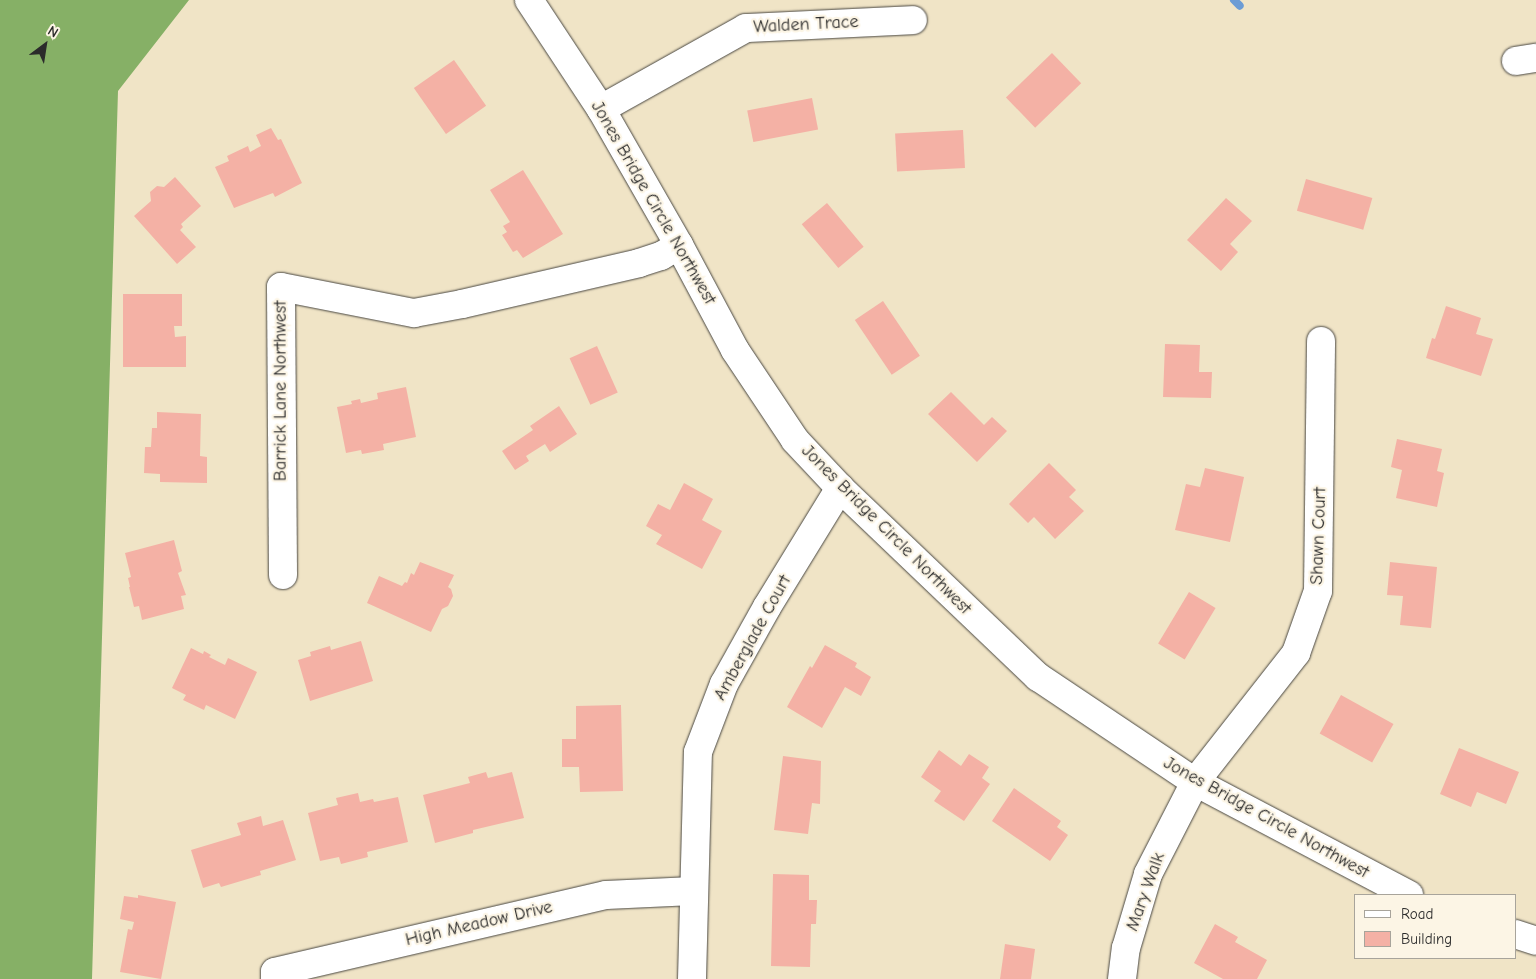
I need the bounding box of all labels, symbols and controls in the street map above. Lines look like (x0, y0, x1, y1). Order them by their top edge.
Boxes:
street label: Walden Trace (753, 11, 859, 39)
north arrow (20, 20, 70, 70)
text: N (45, 22, 61, 41)
street label: Jones Bridge Circle Northwest (586, 97, 720, 309)
street label: Barrick Lane Northwest (270, 301, 292, 481)
street label: Jones Bridge Circle Northwest (797, 441, 975, 619)
street label: Shawn Court (1307, 487, 1331, 585)
street label: Amberglade Court (710, 572, 796, 704)
street label: Jones Bridge Circle Northwest (1160, 752, 1372, 884)
street label: Mary Walk (1122, 850, 1170, 934)
legend (1354, 894, 1516, 959)
street label: High Meadow Drive (403, 897, 555, 951)
text: Road (1401, 905, 1433, 923)
text: Building (1401, 930, 1452, 948)

